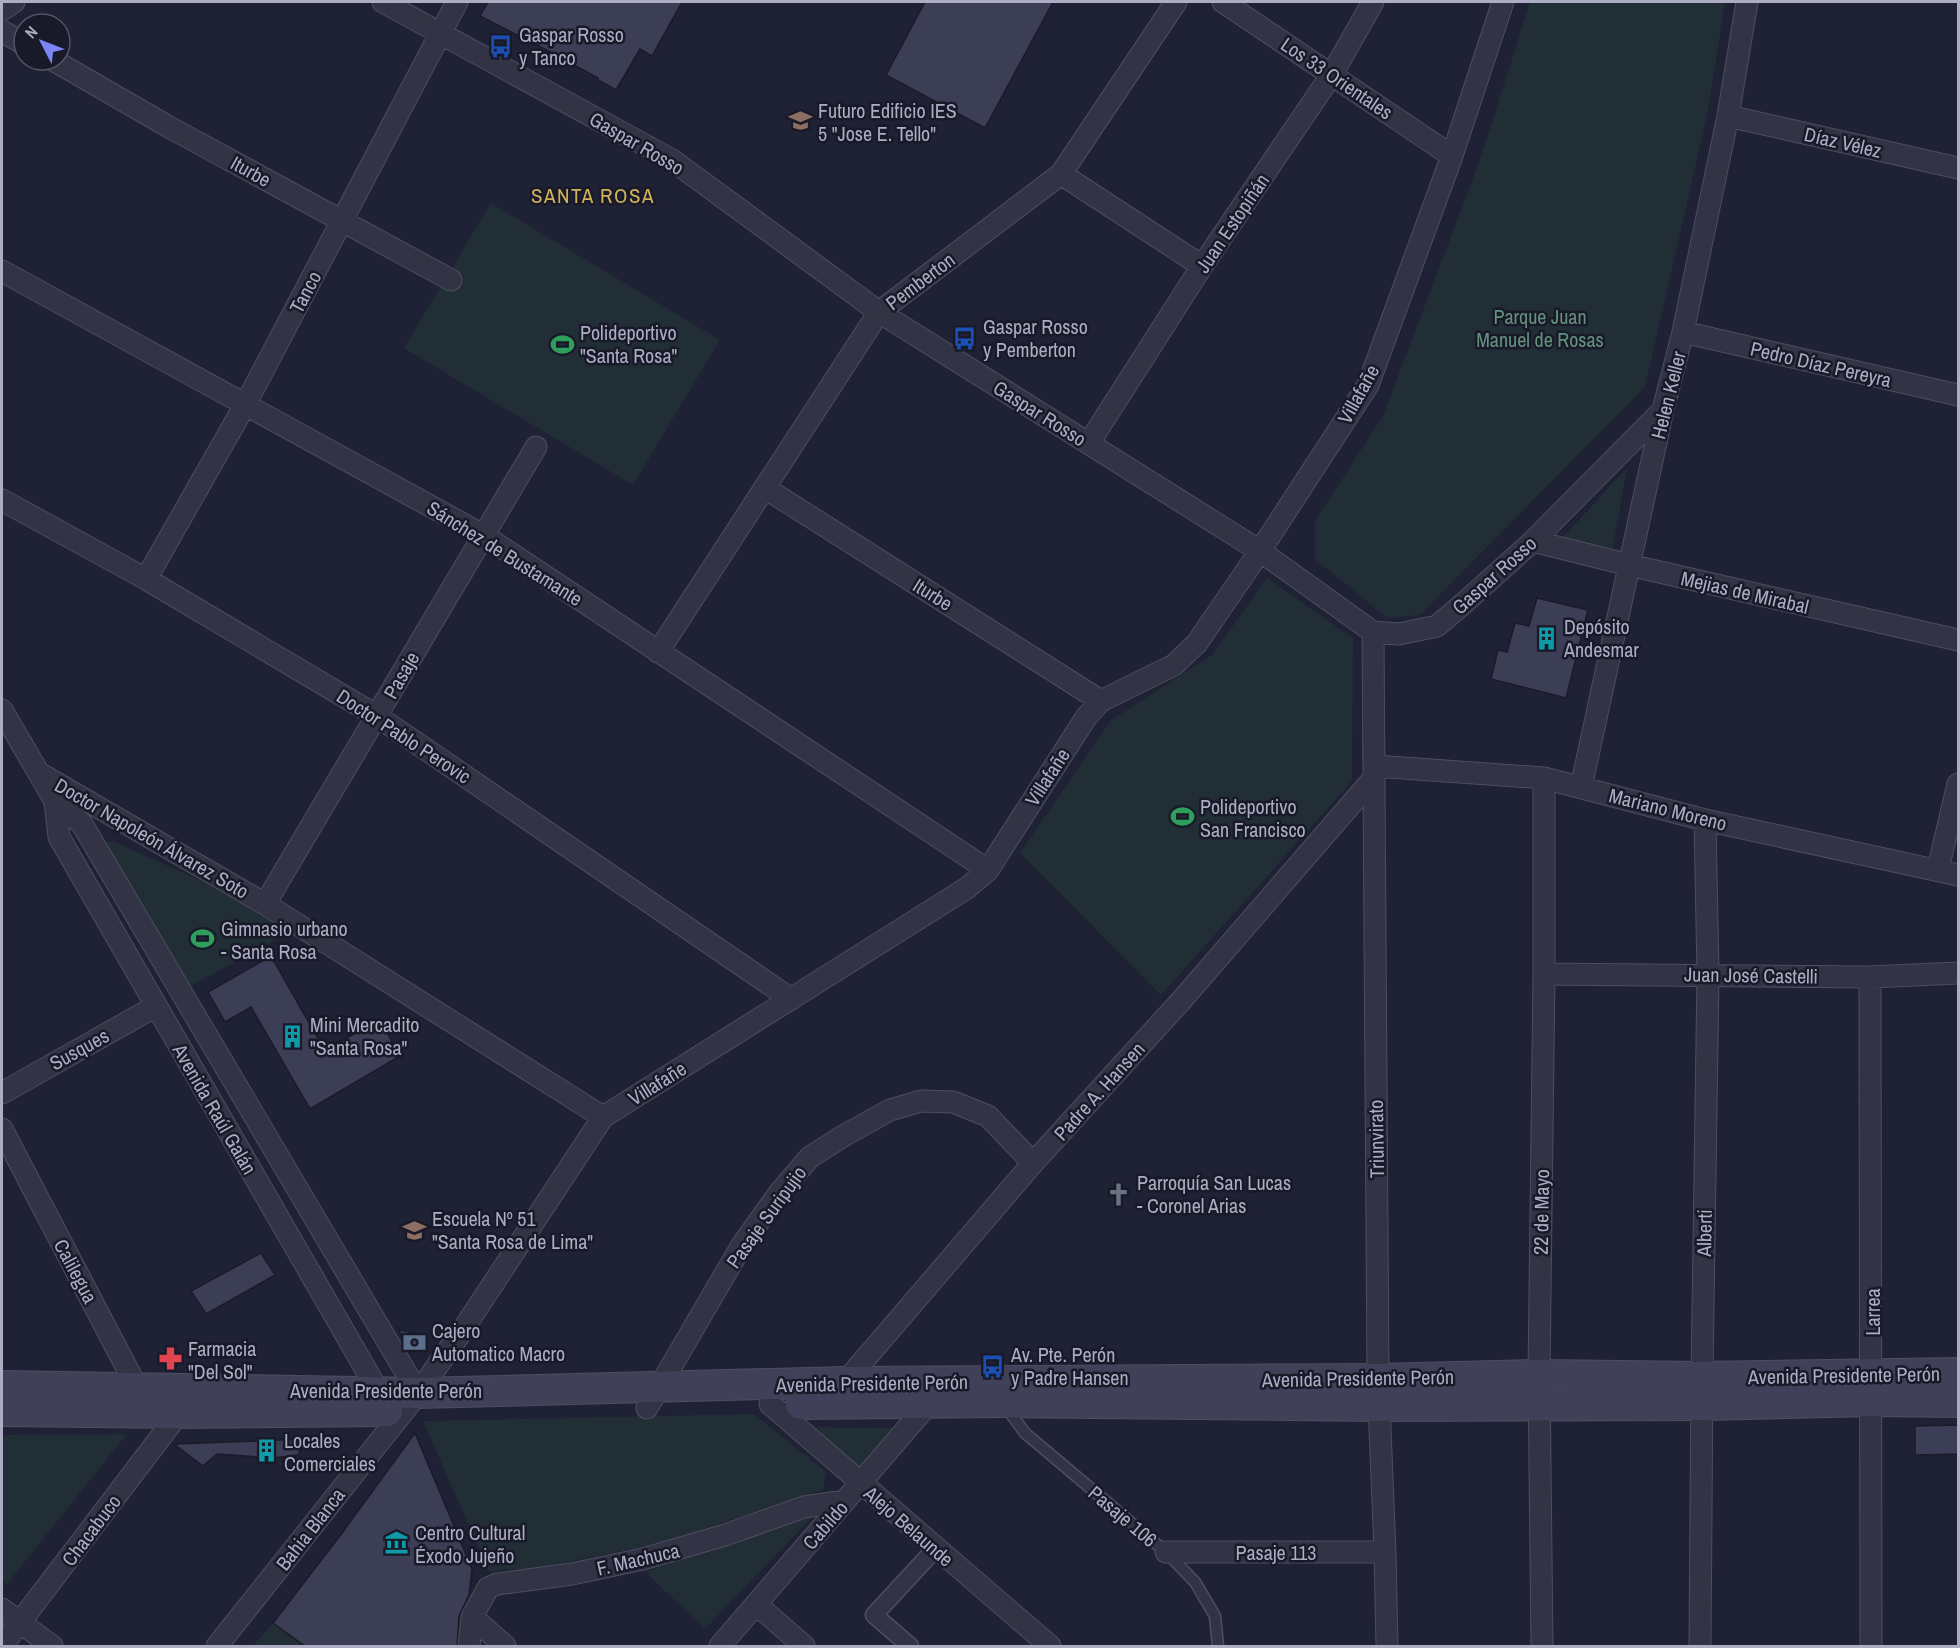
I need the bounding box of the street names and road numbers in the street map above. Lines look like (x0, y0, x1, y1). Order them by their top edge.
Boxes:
street label: Los 33 Orientales (1276, 31, 1398, 125)
street label: Gaspar Rosso (585, 105, 689, 181)
street label: Díaz Vélez (1802, 120, 1884, 164)
street label: Iturbe (226, 149, 276, 193)
street label: Juan Estopiñán (1189, 168, 1275, 278)
street label: Pemberton (880, 246, 960, 316)
street label: Tanco (283, 266, 327, 318)
street label: Pedro Díaz Pereyra (1748, 335, 1894, 393)
street label: Helen Keller (1644, 348, 1692, 442)
street label: Villafañe (1331, 360, 1385, 428)
street label: Gaspar Rosso (988, 374, 1092, 452)
street label: Sánchez de Bustamante (422, 494, 588, 612)
street label: Gaspar Rosso (1446, 530, 1542, 620)
street label: Mejias de Mirabal (1678, 564, 1812, 620)
street label: Iturbe (908, 571, 958, 617)
street label: Pasaje (377, 647, 425, 703)
street label: Doctor Pablo Perovic (332, 682, 476, 790)
street label: Villafañe (1018, 743, 1076, 811)
street label: Doctor Napoleón Álvarez Soto (50, 771, 254, 905)
street label: Mariano Moreno (1606, 781, 1730, 837)
street label: Juan José Castelli (1684, 960, 1818, 990)
street label: Susques (45, 1022, 113, 1076)
street label: Padre A. Hansen (1047, 1036, 1151, 1146)
street label: Avenida Raúl Galán (166, 1038, 263, 1179)
street label: Villafañe (623, 1055, 691, 1111)
street label: Triunvirato (1362, 1099, 1390, 1179)
street label: Pasaje Suripujio (720, 1160, 812, 1274)
street label: 22 de Mayo (1527, 1169, 1555, 1255)
street label: Alberti (1690, 1209, 1718, 1258)
street label: Calilegua (48, 1234, 104, 1308)
street label: Larrea (1859, 1288, 1886, 1336)
street label: Avenida Presidente Perón (1747, 1360, 1940, 1390)
street label: Avenida Presidente Perón (1261, 1363, 1454, 1393)
street label: Avenida Presidente Perón (775, 1368, 968, 1398)
street label: Avenida Presidente Perón (289, 1377, 482, 1404)
street label: Alejo Belaunde (858, 1479, 959, 1572)
street label: Pasaje 106 (1083, 1479, 1163, 1553)
street label: Bahia Blanca (269, 1482, 351, 1576)
street label: Chacabuco (55, 1489, 127, 1571)
street label: Cabildo (796, 1495, 854, 1555)
street label: F. Machuca (594, 1536, 682, 1582)
street label: Pasaje 113 (1236, 1539, 1316, 1566)

